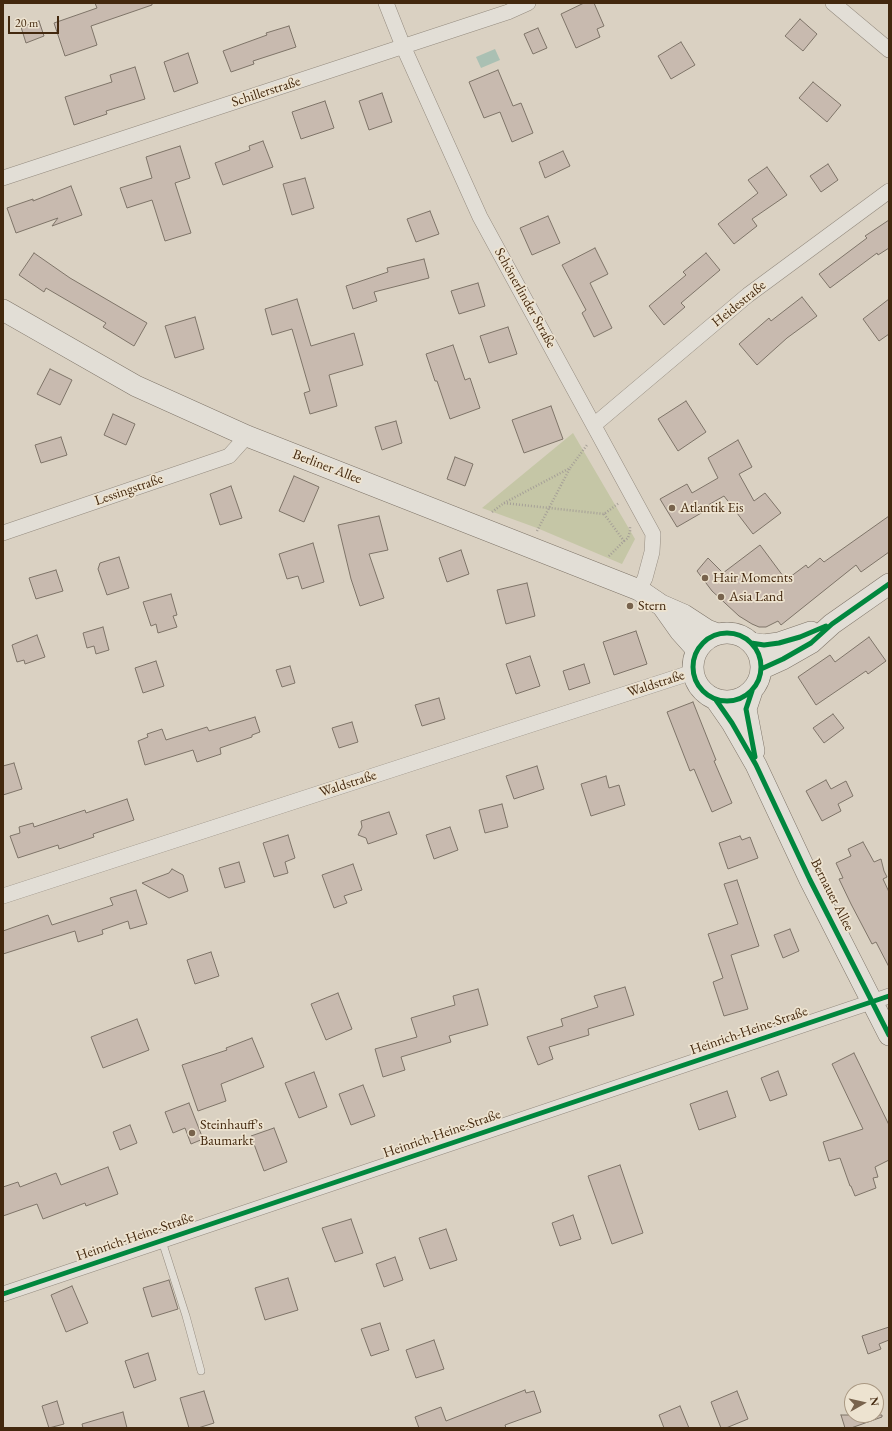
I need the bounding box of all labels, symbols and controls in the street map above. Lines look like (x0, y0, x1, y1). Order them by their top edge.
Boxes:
scale bar (10, 8, 61, 34)
text: 20 m (15, 15, 38, 31)
street label: Schillerstraße (229, 73, 303, 111)
street label: Schönerlinder Straße (491, 245, 559, 351)
street label: Heidestraße (709, 277, 769, 331)
street label: Berliner Allee (290, 446, 364, 488)
street label: Lessingstraße (93, 470, 165, 510)
place label: Atlantik Eis (680, 500, 743, 516)
marker: Atlantik Eis (667, 503, 677, 513)
place label: Hair Moments (713, 570, 793, 586)
marker: Hair Moments (700, 573, 710, 583)
place label: Asia Land (729, 589, 783, 605)
marker: Asia Land (716, 592, 726, 602)
place label: Stern (638, 598, 666, 614)
marker: Stern (625, 601, 635, 611)
street label: Waldstraße (625, 667, 687, 701)
street label: Waldstraße (317, 767, 379, 801)
street label: Bernauer Allee (807, 856, 857, 934)
street label: Heinrich-Heine-Straße (688, 1003, 810, 1059)
street label: Heinrich-Heine-Straße (381, 1106, 503, 1162)
place label: Steinhauff's Baumarkt (200, 1117, 263, 1150)
marker: Steinhauff's Baumarkt (187, 1128, 197, 1138)
street label: Heinrich-Heine-Straße (74, 1209, 196, 1265)
north arrow (844, 1383, 884, 1423)
text: N (867, 1396, 882, 1407)

